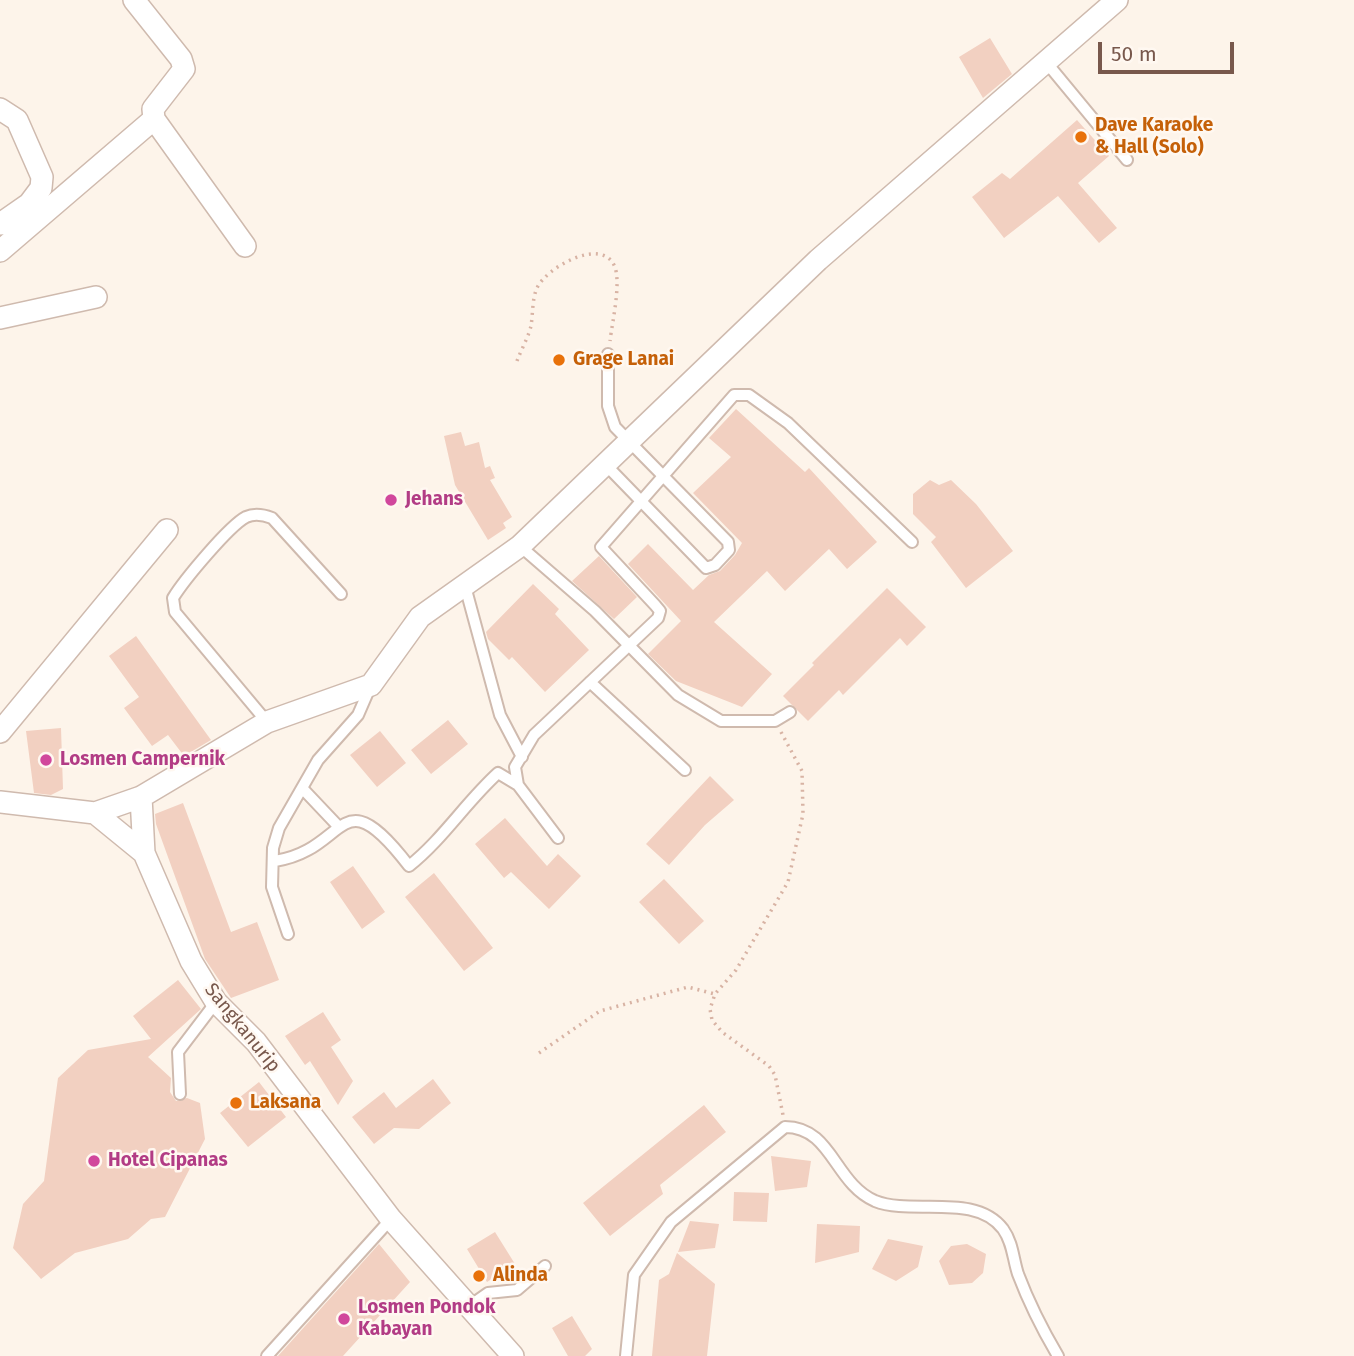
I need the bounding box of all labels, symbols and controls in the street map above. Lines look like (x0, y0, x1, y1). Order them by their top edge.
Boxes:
scale bar (1102, 28, 1238, 72)
text: 50 m (1111, 41, 1157, 67)
place label: Dave Karaoke & Hall (Solo) (1095, 115, 1213, 159)
marker: Dave Karaoke & Hall (Solo) (1073, 129, 1089, 145)
place label: Grage Lanai (573, 349, 674, 371)
marker: Grage Lanai (551, 352, 567, 368)
place label: Jehans (405, 489, 463, 511)
marker: Jehans (383, 492, 399, 508)
place label: Losmen Campernik (60, 749, 225, 771)
marker: Losmen Campernik (38, 752, 54, 768)
street label: Sangkanurip (199, 979, 285, 1077)
place label: Laksana (250, 1092, 321, 1114)
marker: Laksana (228, 1095, 244, 1111)
place label: Hotel Cipanas (108, 1150, 228, 1172)
marker: Hotel Cipanas (86, 1153, 102, 1169)
place label: Alinda (493, 1265, 548, 1287)
marker: Alinda (471, 1268, 487, 1284)
place label: Losmen Pondok Kabayan (358, 1297, 495, 1341)
marker: Losmen Pondok Kabayan (336, 1311, 352, 1327)

